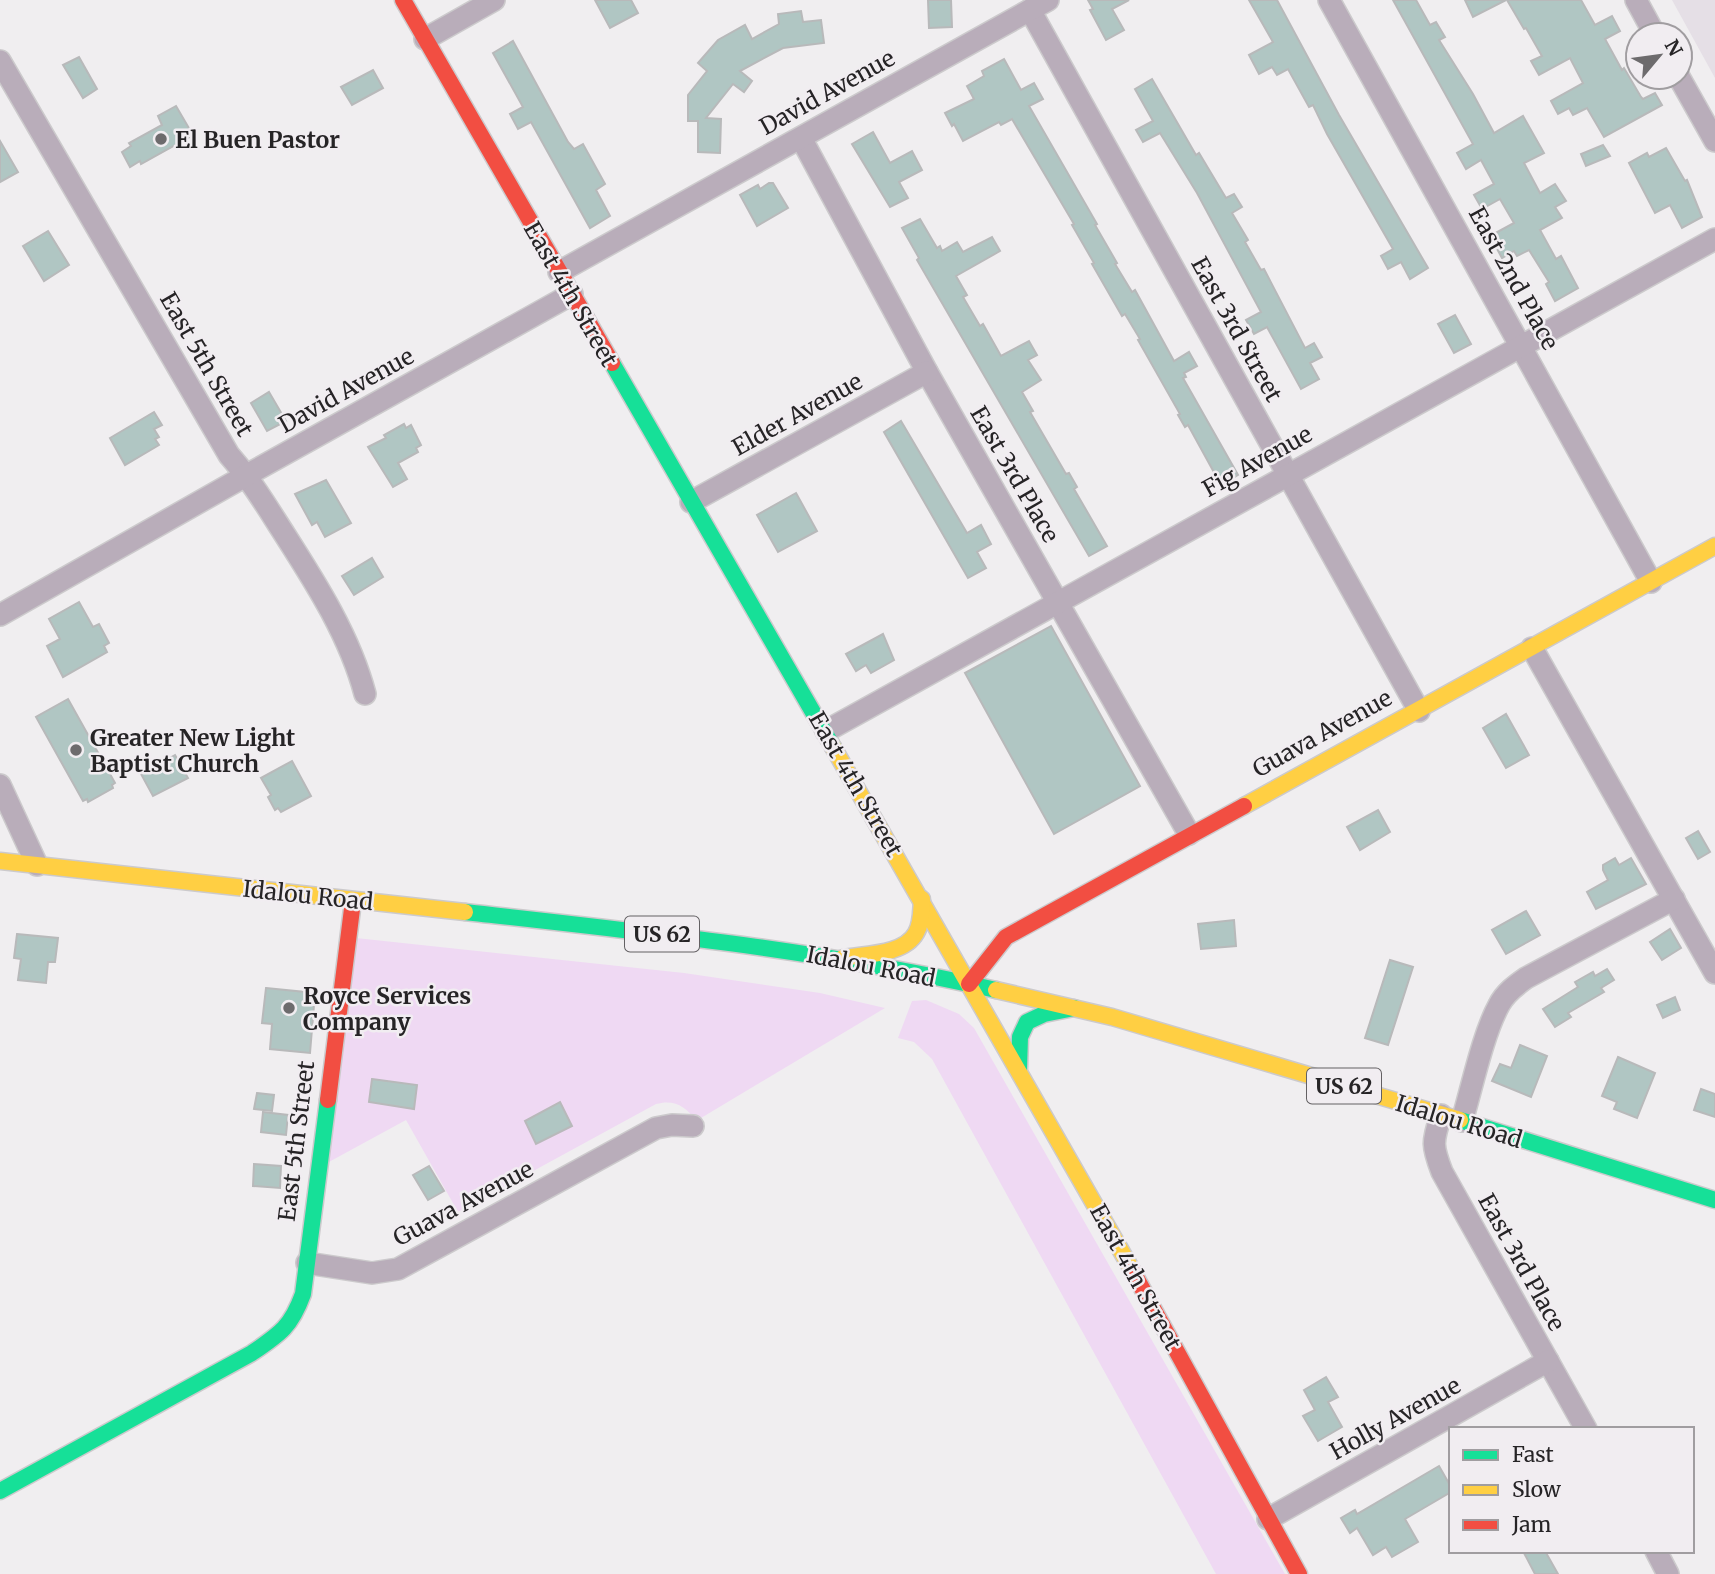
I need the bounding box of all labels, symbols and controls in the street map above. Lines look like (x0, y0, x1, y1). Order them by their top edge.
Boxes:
north arrow (1624, 21, 1694, 91)
text: N (1660, 35, 1688, 60)
street label: David Avenue (754, 43, 900, 141)
place label: El Buen Pastor (175, 125, 340, 154)
marker: El Buen Pastor (153, 131, 169, 147)
street label: East 2nd Place (1463, 201, 1565, 355)
street label: East 4th Street (518, 216, 624, 372)
street label: East 3rd Street (1185, 252, 1289, 406)
street label: East 5th Street (154, 287, 260, 441)
street label: David Avenue (273, 341, 419, 439)
street label: Elder Avenue (727, 366, 867, 462)
street label: East 3rd Place (964, 401, 1066, 547)
street label: Fig Avenue (1197, 419, 1317, 503)
street label: Guava Avenue (1247, 683, 1397, 783)
street label: East 4th Street (803, 706, 909, 862)
place label: Greater New Light Baptist Church (90, 723, 295, 778)
marker: Greater New Light Baptist Church (68, 742, 84, 758)
street label: Idalou Road (241, 874, 375, 916)
road number: US 62 (625, 916, 699, 951)
street label: Idalou Road (804, 939, 938, 993)
place label: Royce Services Company (303, 981, 471, 1036)
marker: Royce Services Company (281, 1000, 297, 1016)
street label: East 5th Street (272, 1059, 320, 1223)
road number: US 62 (1307, 1068, 1381, 1104)
street label: Idalou Road (1392, 1088, 1526, 1154)
street label: Guava Avenue (388, 1154, 538, 1252)
street label: East 3rd Place (1472, 1188, 1572, 1336)
street label: East 4th Street (1084, 1199, 1188, 1355)
street label: Holly Avenue (1325, 1370, 1465, 1466)
legend (1449, 1427, 1694, 1553)
text: Fast (1512, 1441, 1554, 1468)
text: Slow (1512, 1476, 1561, 1503)
text: Jam (1511, 1511, 1551, 1538)

